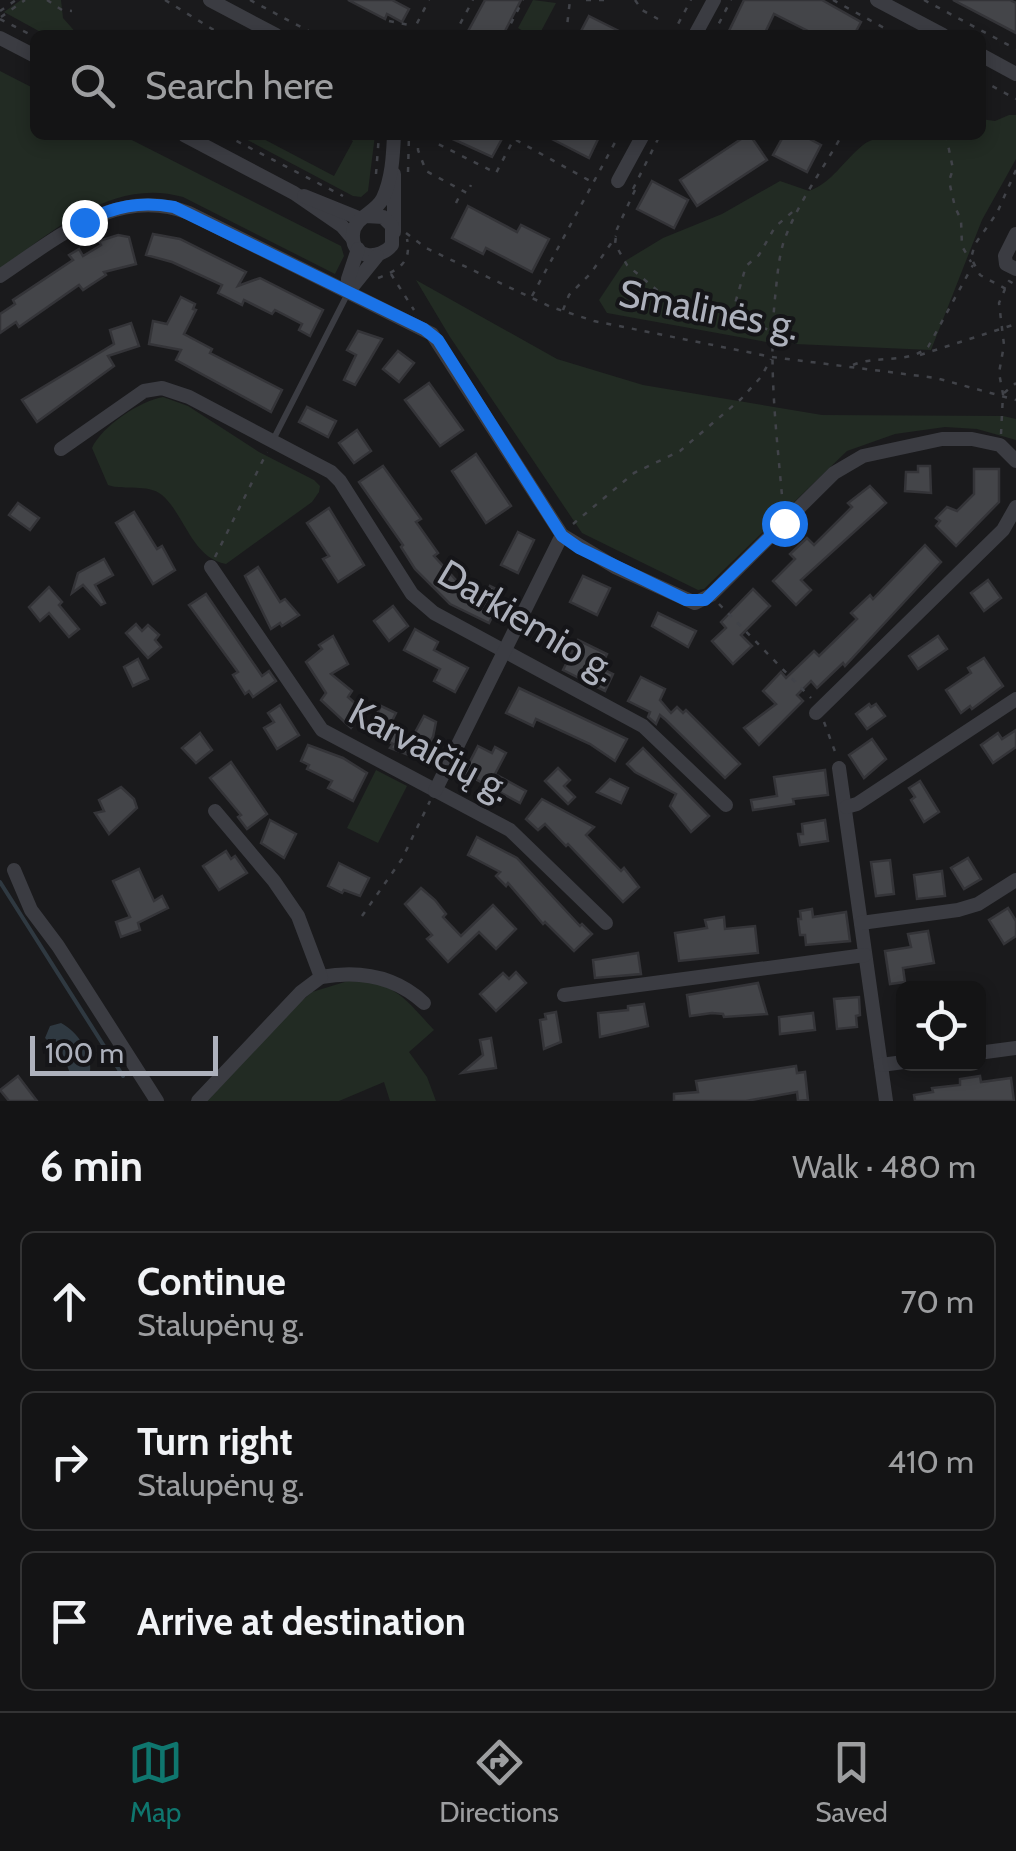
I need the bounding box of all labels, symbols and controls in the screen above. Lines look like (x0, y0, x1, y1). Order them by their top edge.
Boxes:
search box (30, 30, 986, 140)
icon: search (65, 58, 120, 113)
text: Search here (145, 62, 334, 109)
route end (62, 200, 108, 246)
street label: Smalinės g. (615, 269, 803, 350)
route start (762, 501, 808, 547)
street label: Darkiemio g. (430, 549, 625, 692)
street label: Karvaičių g. (341, 687, 519, 812)
map controls (896, 981, 986, 1071)
button: locate (896, 981, 986, 1071)
scale bar (30, 1031, 218, 1076)
text: 100 m (45, 1036, 124, 1070)
text: 6 min (40, 1140, 143, 1192)
text: Walk · 480 m (792, 1147, 976, 1186)
text: Continue (137, 1258, 286, 1305)
icon: ahead (42, 1274, 97, 1329)
text: 70 m (901, 1282, 974, 1321)
text: Stalupėnų g. (137, 1305, 304, 1344)
text: Turn right (137, 1418, 293, 1465)
icon: right (42, 1434, 97, 1489)
text: 410 m (887, 1442, 974, 1481)
text: Stalupėnų g. (137, 1465, 304, 1504)
icon: arrive (42, 1594, 97, 1649)
text: Arrive at destination (137, 1598, 466, 1645)
tab: Map (128, 1735, 183, 1829)
tab: Directions (439, 1735, 559, 1829)
tab: Saved (815, 1735, 888, 1829)

